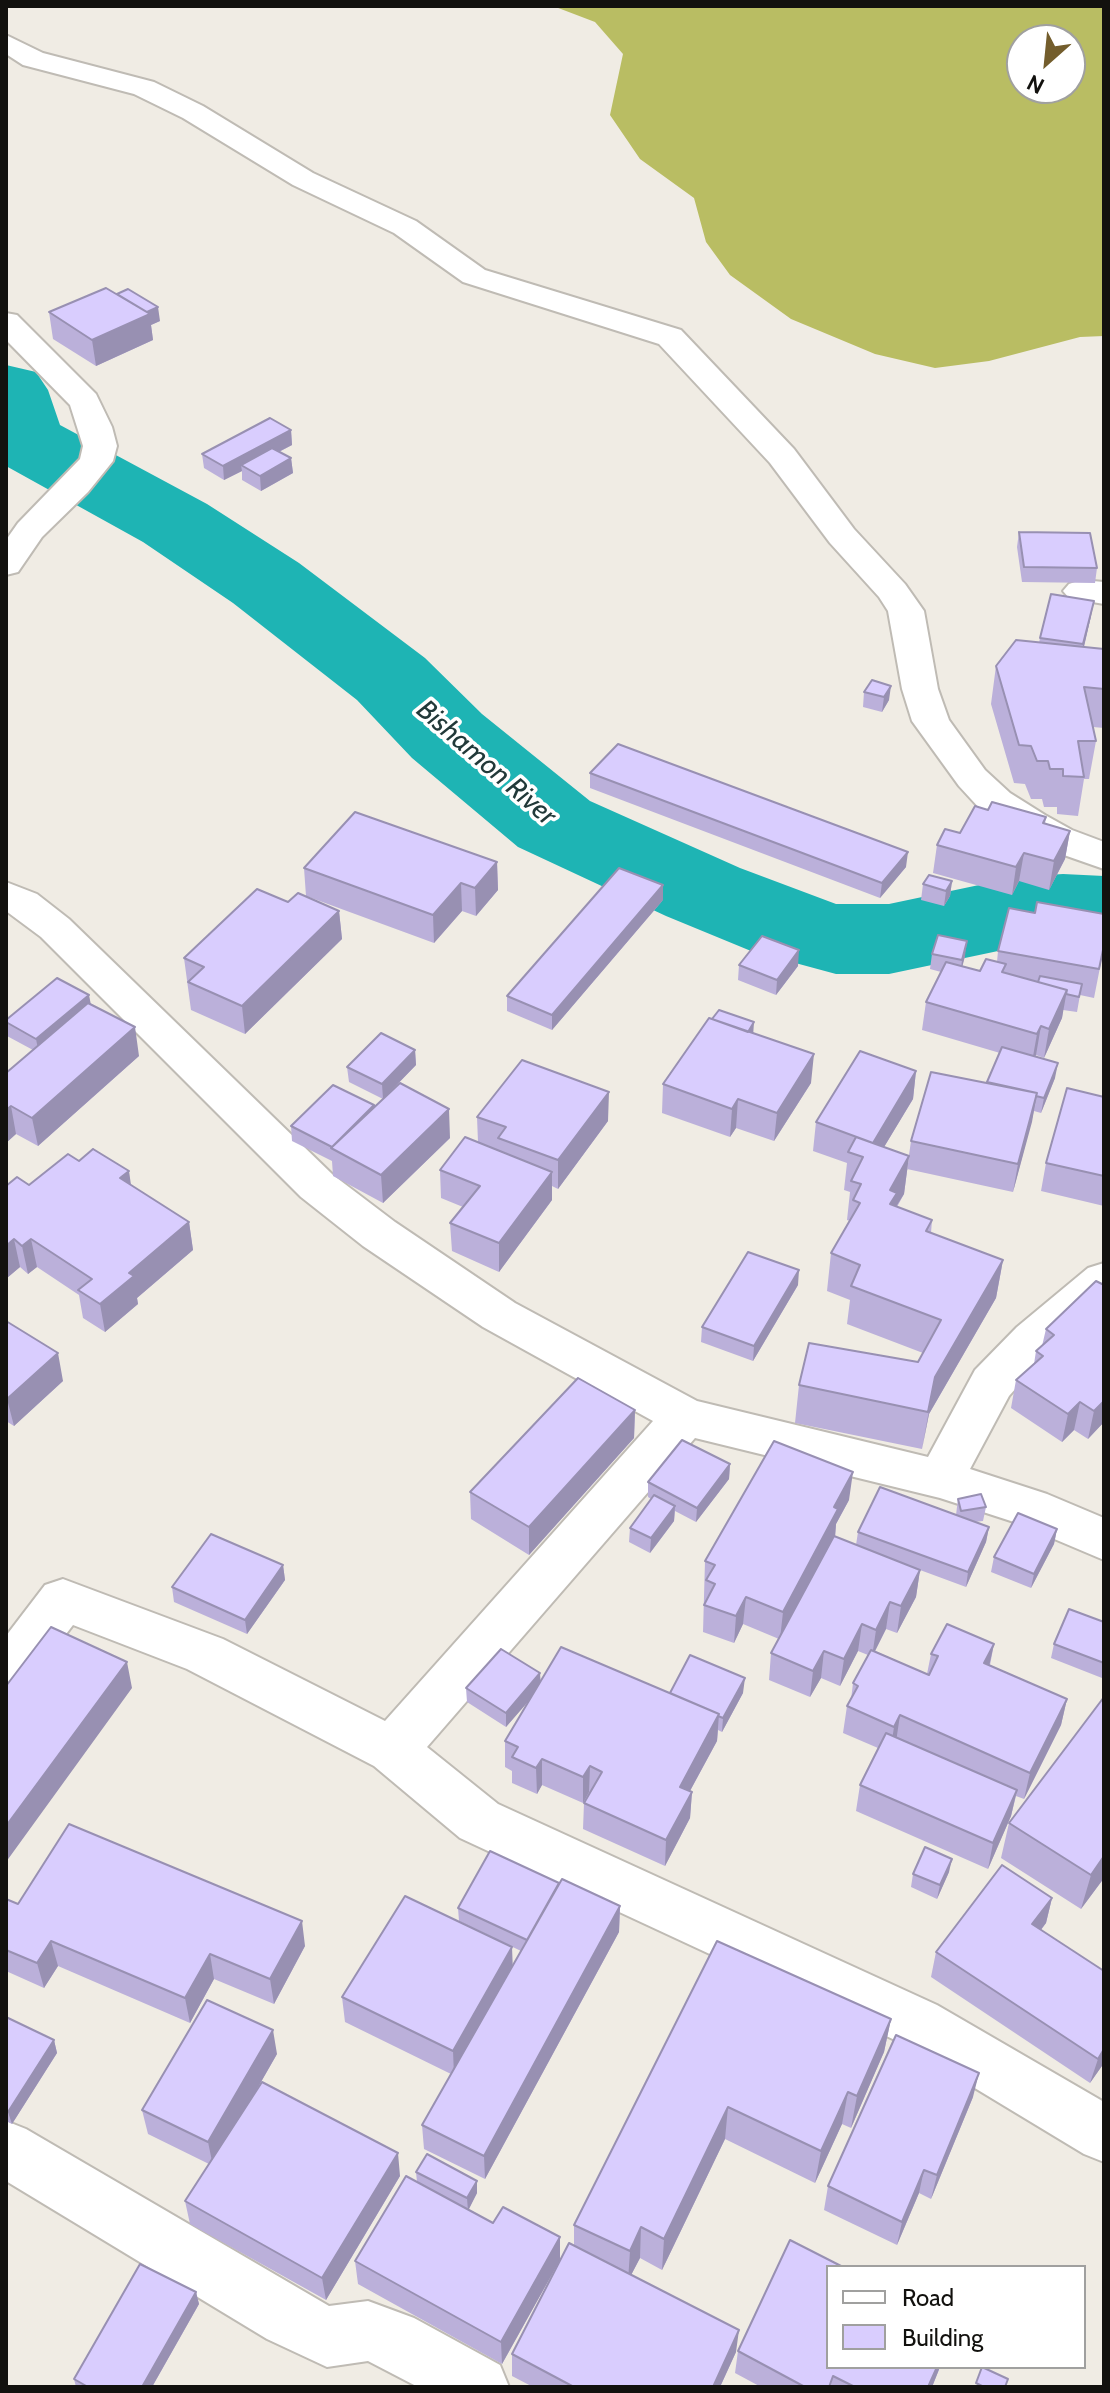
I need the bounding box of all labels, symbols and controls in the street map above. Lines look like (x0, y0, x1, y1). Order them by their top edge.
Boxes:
north arrow (1006, 24, 1086, 104)
text: N (1023, 68, 1049, 100)
water label: Bishamon River (409, 693, 563, 833)
legend (826, 2265, 1086, 2369)
text: Road (902, 2283, 954, 2312)
text: Building (902, 2323, 983, 2352)

